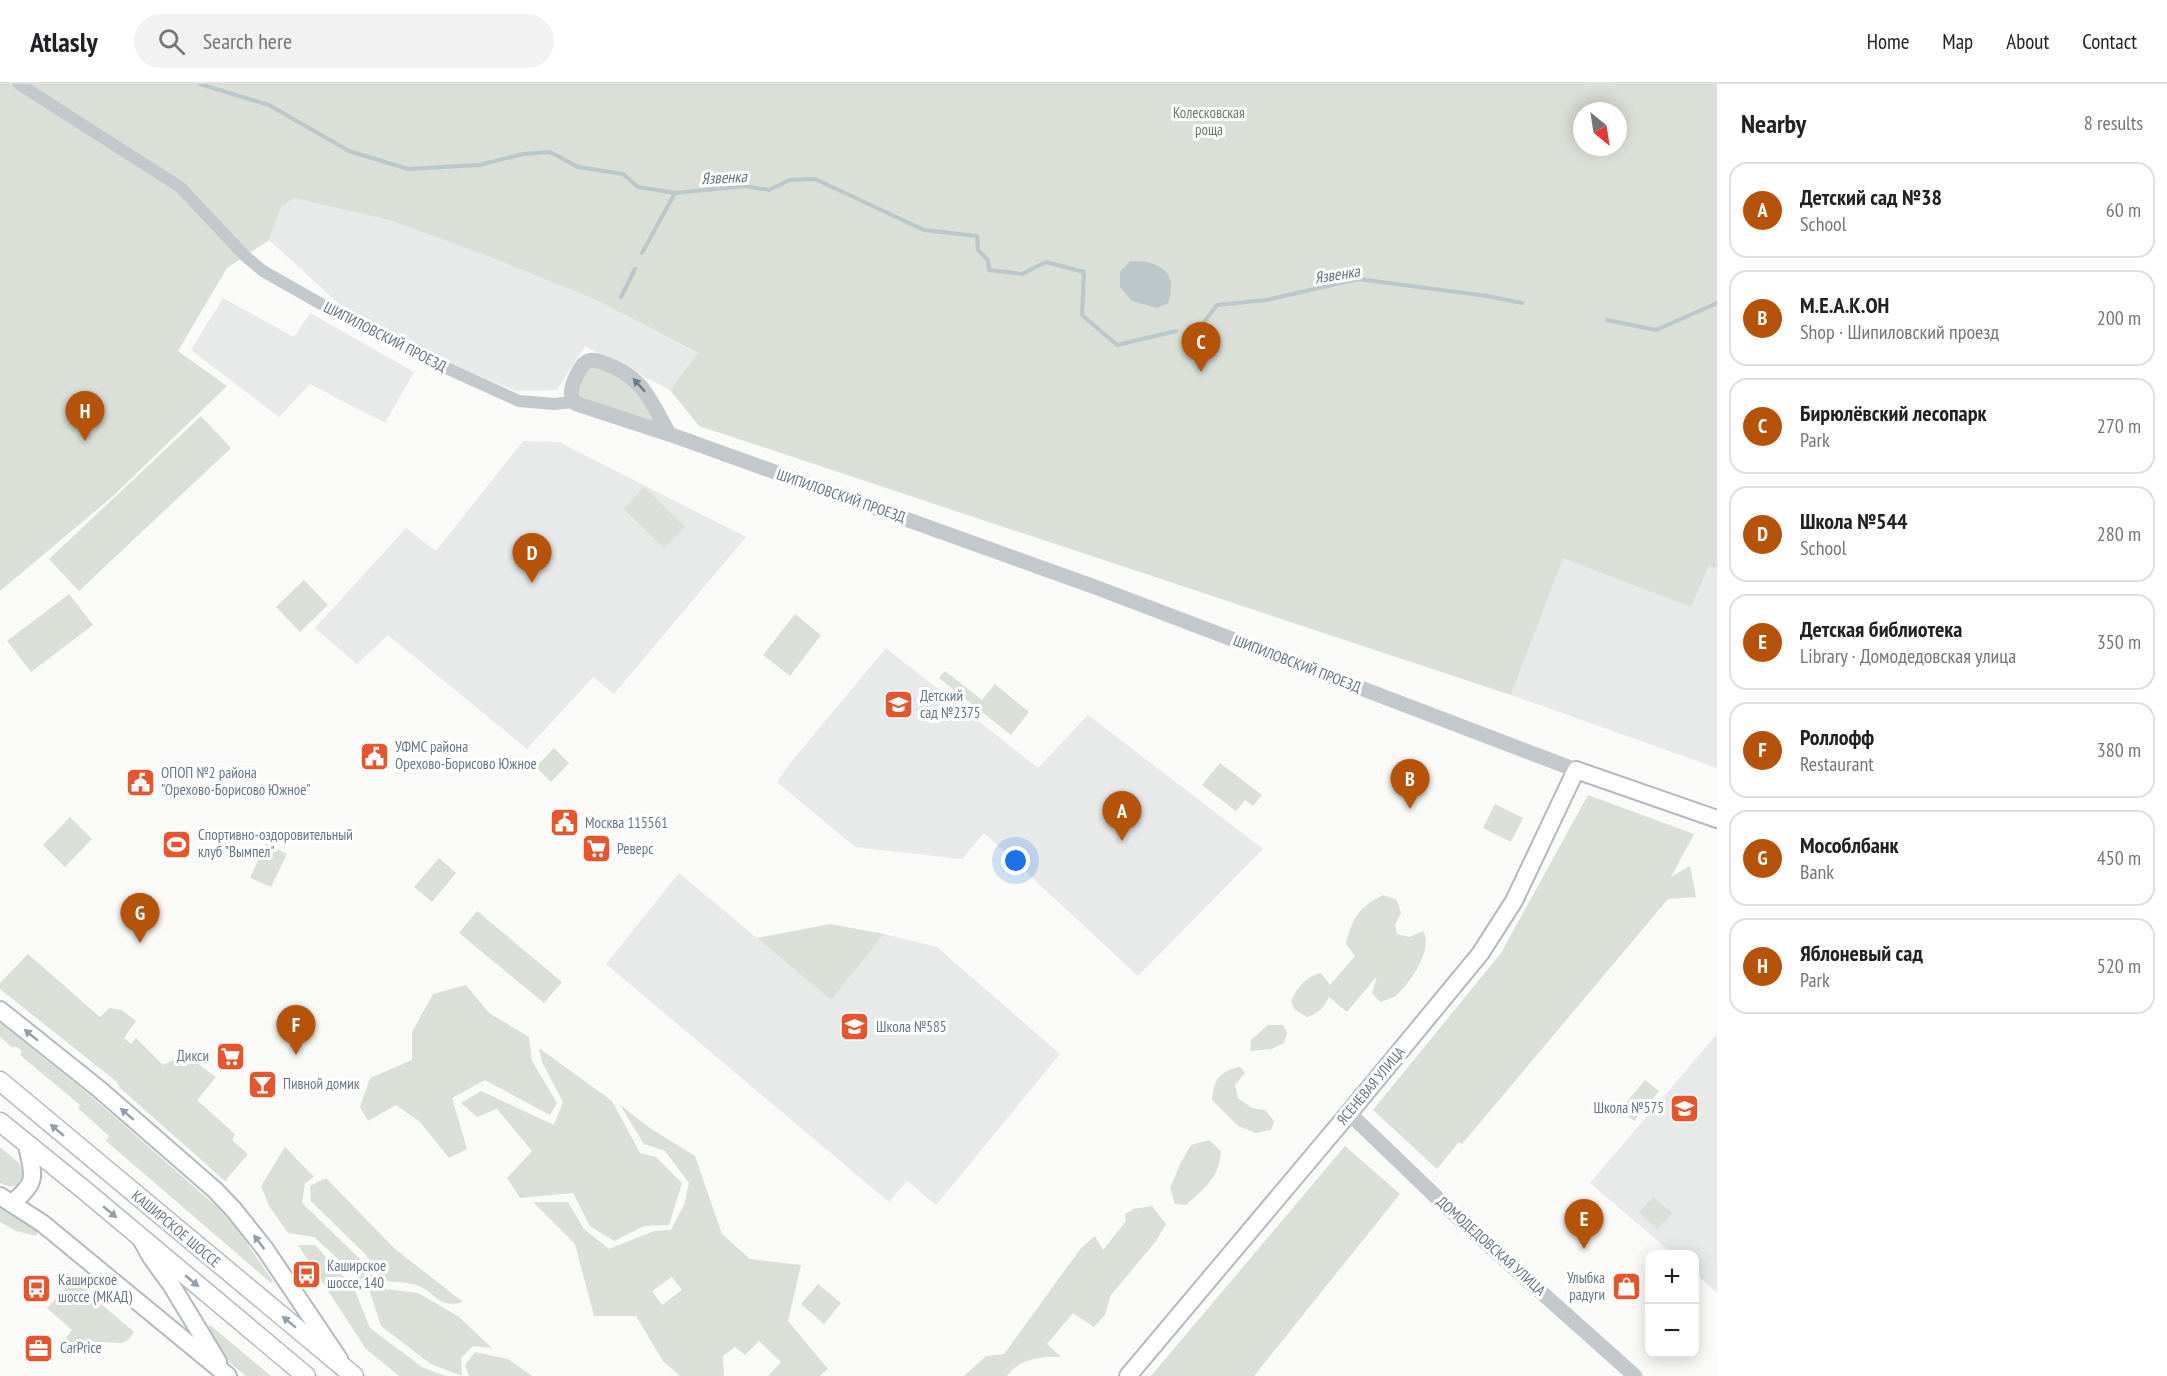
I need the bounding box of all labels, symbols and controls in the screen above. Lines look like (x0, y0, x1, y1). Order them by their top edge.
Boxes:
search box (134, 14, 554, 68)
text: Atlasly (30, 23, 98, 60)
icon: search (155, 25, 188, 58)
text: Search here (203, 27, 292, 55)
text: Home (1867, 28, 1909, 55)
text: Map (1942, 28, 1973, 55)
text: About (2006, 28, 2049, 55)
text: Contact (2082, 28, 2137, 55)
north arrow (1573, 102, 1627, 156)
park label: Колесковская роща (1173, 103, 1245, 139)
text: Nearby (1741, 107, 1806, 140)
text: 8 results (2084, 110, 2143, 136)
water label: Язвенка (701, 166, 749, 188)
text: Детский сад №38 (1800, 183, 1942, 211)
text: A (1757, 197, 1768, 223)
text: 60 m (2106, 197, 2141, 223)
text: School (1800, 211, 1846, 237)
water label: Язвенка (1313, 260, 1363, 287)
text: М.Е.А.К.ОН (1800, 291, 1889, 319)
street label: ШИПИЛОВСКИЙ ПРОЕЗД (321, 297, 450, 376)
text: B (1758, 305, 1767, 331)
text: 200 m (2097, 305, 2141, 331)
text: Shop · Шипиловский проезд (1800, 319, 1999, 345)
pin: C (1182, 322, 1220, 372)
one-way arrow (632, 377, 646, 392)
pin: H (66, 392, 104, 441)
text: Бирюлёвский лесопарк (1800, 399, 1987, 427)
text: C (1758, 413, 1767, 439)
text: 270 m (2097, 413, 2141, 439)
text: Park (1800, 427, 1830, 453)
street label: ШИПИЛОВСКИЙ ПРОЕЗД (774, 465, 908, 526)
text: Школа №544 (1800, 507, 1908, 535)
text: D (1757, 521, 1768, 547)
text: 280 m (2097, 521, 2141, 547)
pin: D (512, 534, 552, 583)
text: School (1800, 535, 1846, 561)
text: Детская библиотека (1800, 615, 1962, 643)
text: E (1758, 629, 1767, 655)
text: 350 m (2097, 629, 2141, 655)
street label: ШИПИЛОВСКИЙ ПРОЕЗД (1231, 630, 1364, 697)
text: Library · Домодедовская улица (1800, 643, 2016, 669)
place label: Детский сад №2375 (920, 686, 980, 722)
school or university icon: Детский сад №2375 (883, 689, 915, 721)
text: Роллофф (1800, 723, 1874, 751)
place label: УФМС района Орехово-Борисово Южное (395, 737, 537, 773)
text: F (1758, 737, 1767, 763)
text: 380 m (2097, 737, 2141, 763)
public building icon: УФМС района Орехово-Борисово Южное (358, 740, 390, 772)
text: Restaurant (1800, 751, 1874, 777)
pin: B (1390, 760, 1430, 809)
place label: ОПОП №2 района "Орехово-Борисово Южное" (161, 763, 311, 799)
public building icon: ОПОП №2 района "Орехово-Борисово Южное" (124, 766, 156, 798)
pin: A (1102, 792, 1142, 841)
public building icon: Москва 115561 (548, 807, 580, 839)
place label: Москва 115561 (585, 813, 668, 832)
place label: Спортивно-оздоровительный клуб "Вымпел" (198, 825, 353, 861)
sports icon: Спортивно-оздоровительный клуб "Вымпел" (161, 828, 193, 860)
text: Мособлбанк (1800, 831, 1899, 859)
supermarket icon: Реверс (580, 833, 612, 865)
place label: Реверс (617, 839, 654, 858)
text: G (1757, 845, 1768, 871)
text: 450 m (2097, 845, 2141, 871)
your location (1001, 846, 1030, 875)
text: Bank (1800, 859, 1834, 885)
pin: G (120, 894, 160, 943)
text: Яблоневый сад (1800, 939, 1923, 967)
text: H (1757, 953, 1768, 979)
text: 520 m (2097, 953, 2141, 979)
text: Park (1800, 967, 1830, 993)
pin: F (276, 1006, 316, 1055)
school or university icon: Школа №585 (839, 1011, 871, 1043)
place label: Школа №585 (876, 1017, 947, 1036)
one-way arrow (24, 1029, 39, 1042)
supermarket icon: Дикси (214, 1040, 246, 1072)
street label: ЯСЕНЕВАЯ УЛИЦА (1332, 1042, 1409, 1129)
place label: Дикси (177, 1046, 209, 1065)
bar icon: Пивной домик (246, 1068, 278, 1100)
place label: Пивной домик (283, 1074, 360, 1093)
school or university icon: Школа №575 (1669, 1092, 1701, 1124)
place label: Школа №575 (1593, 1098, 1664, 1117)
one-way arrow (120, 1107, 135, 1120)
one-way arrow (49, 1123, 65, 1136)
street label: КАШИРСКОЕ ШОССЕ (128, 1186, 225, 1271)
street label: ДОМОДЕДОВСКАЯ УЛИЦА (1433, 1192, 1550, 1300)
pin: E (1564, 1200, 1604, 1249)
one-way arrow (102, 1205, 118, 1218)
one-way arrow (253, 1234, 265, 1250)
map controls (1645, 1250, 1699, 1358)
button: + (1645, 1250, 1699, 1304)
place label: Каширское шоссе, 140 (327, 1256, 386, 1292)
bus stop icon: Каширское шоссе, 140 (290, 1259, 322, 1291)
place label: Улыбка радуги (1567, 1268, 1605, 1304)
place label: Каширское шоссе (МКАД) (58, 1270, 133, 1306)
shop icon: Улыбка радуги (1610, 1271, 1642, 1303)
bus stop icon: Каширское шоссе (МКАД) (21, 1273, 53, 1305)
one-way arrow (184, 1274, 200, 1287)
button: − (1645, 1304, 1699, 1358)
one-way arrow (281, 1316, 296, 1329)
office icon: CarPrice (23, 1332, 55, 1364)
place label: CarPrice (60, 1338, 102, 1357)

